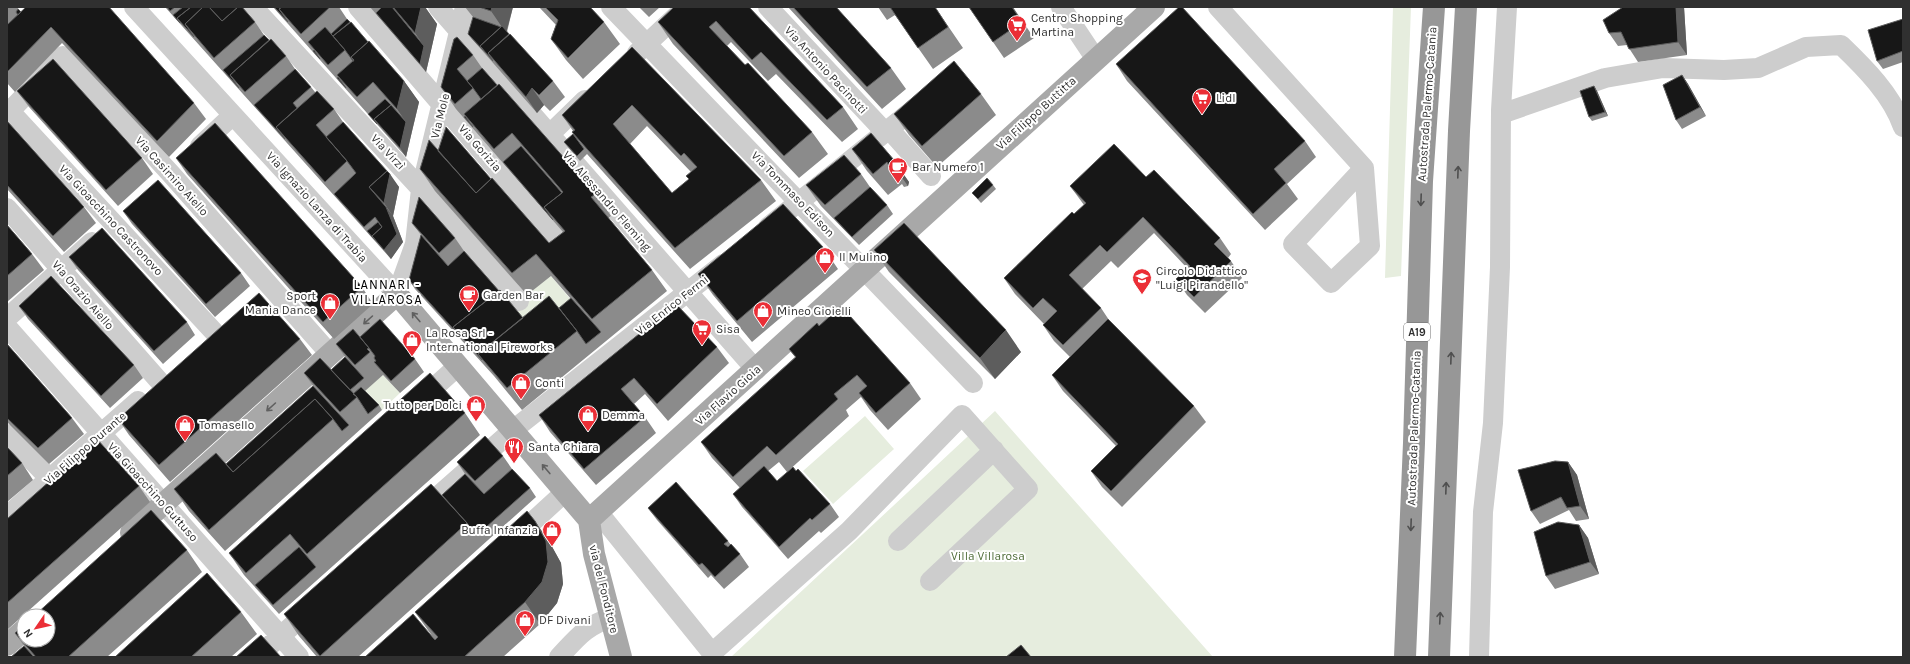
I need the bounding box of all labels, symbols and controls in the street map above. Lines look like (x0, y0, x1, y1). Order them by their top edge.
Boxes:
place label: Centro Shopping Martina (1031, 11, 1123, 39)
supermarket icon: Centro Shopping Martina (1006, 14, 1028, 42)
street label: Via Antonio Pacinotti (782, 23, 870, 117)
street label: Autostrada Palermo-Catania (1415, 26, 1439, 182)
street label: Via Filippo Buttitta (993, 73, 1079, 153)
supermarket icon: Lidl (1191, 87, 1213, 115)
place label: Lidl (1216, 91, 1236, 105)
street label: Via Mole (428, 92, 452, 140)
street label: Via Gorizia (456, 122, 504, 174)
street label: Via Virzì (368, 131, 408, 173)
street label: Via Casimiro Aiello (133, 133, 211, 219)
street label: Via Alessandro Fleming (560, 148, 654, 254)
street label: Via Tommaso Edison (748, 148, 838, 240)
street label: Via Ignazio Lanza di Trabia (264, 149, 370, 265)
cafe icon: Bar Numero 1 (887, 156, 909, 184)
place label: Bar Numero 1 (912, 160, 984, 174)
street label: Via Gioacchino Castronovo (56, 162, 166, 278)
one-way arrow (1454, 166, 1462, 179)
one-way arrow (1418, 193, 1425, 206)
shop icon: Il Mulino (814, 246, 836, 274)
place label: Il Mulino (839, 250, 887, 264)
street label: Via Orazio Aiello (49, 258, 117, 332)
place label: Circolo Didattico "Luigi Pirandello" (1156, 264, 1248, 292)
school or university icon: Circolo Didattico "Luigi Pirandello" (1131, 267, 1153, 295)
street label: Via Enrico Fermi (633, 272, 711, 338)
district label: LANNARI - VILLAROSA (351, 277, 423, 307)
cafe icon: Garden Bar (458, 284, 480, 312)
place label: Garden Bar (483, 288, 544, 302)
place label: Sport Mania Dance (245, 289, 316, 317)
shop icon: Sport Mania Dance (319, 292, 341, 320)
shop icon: Mineo Gioielli (752, 300, 774, 328)
place label: Mineo Gioielli (777, 304, 851, 318)
one-way arrow (412, 311, 421, 322)
one-way arrow (363, 315, 373, 325)
supermarket icon: Sisa (691, 318, 713, 346)
place label: Sisa (716, 322, 740, 336)
road number: A19 (1404, 323, 1430, 341)
place label: La Rosa Srl - International Fireworks (426, 326, 553, 354)
shop icon: La Rosa Srl - International Fireworks (401, 329, 423, 357)
street label: Autostrada Palermo-Catania (1404, 350, 1424, 506)
one-way arrow (1447, 352, 1455, 365)
street label: Via Flavio Gioia (692, 362, 764, 428)
shop icon: Conti (510, 372, 532, 400)
place label: Conti (535, 376, 564, 390)
shop icon: Tutto per Dolci (465, 394, 487, 422)
place label: Tutto per Dolci (383, 398, 462, 412)
one-way arrow (267, 402, 277, 411)
shop icon: Demma (577, 404, 599, 432)
place label: Demma (602, 408, 645, 422)
street label: Via Filippo Durante (41, 409, 129, 487)
shop icon: Tomasello (174, 414, 196, 442)
place label: Tomasello (199, 418, 254, 432)
restaurant icon: Santa Chiara (503, 436, 525, 464)
street label: Via Gioacchino Guttuso (105, 440, 201, 544)
place label: Santa Chiara (528, 440, 599, 454)
one-way arrow (541, 464, 550, 475)
one-way arrow (1443, 482, 1450, 495)
one-way arrow (1407, 518, 1414, 531)
shop icon: Buffa Infanzia (541, 519, 563, 547)
place label: Buffa Infanzia (461, 523, 538, 537)
street label: via del Fonditore (586, 543, 622, 635)
park label: Villa Villarosa (951, 549, 1025, 563)
north arrow (16, 608, 56, 648)
shop icon: DF Divani (514, 609, 536, 637)
one-way arrow (1437, 612, 1444, 625)
place label: DF Divani (539, 613, 591, 627)
text: N (21, 626, 36, 640)

